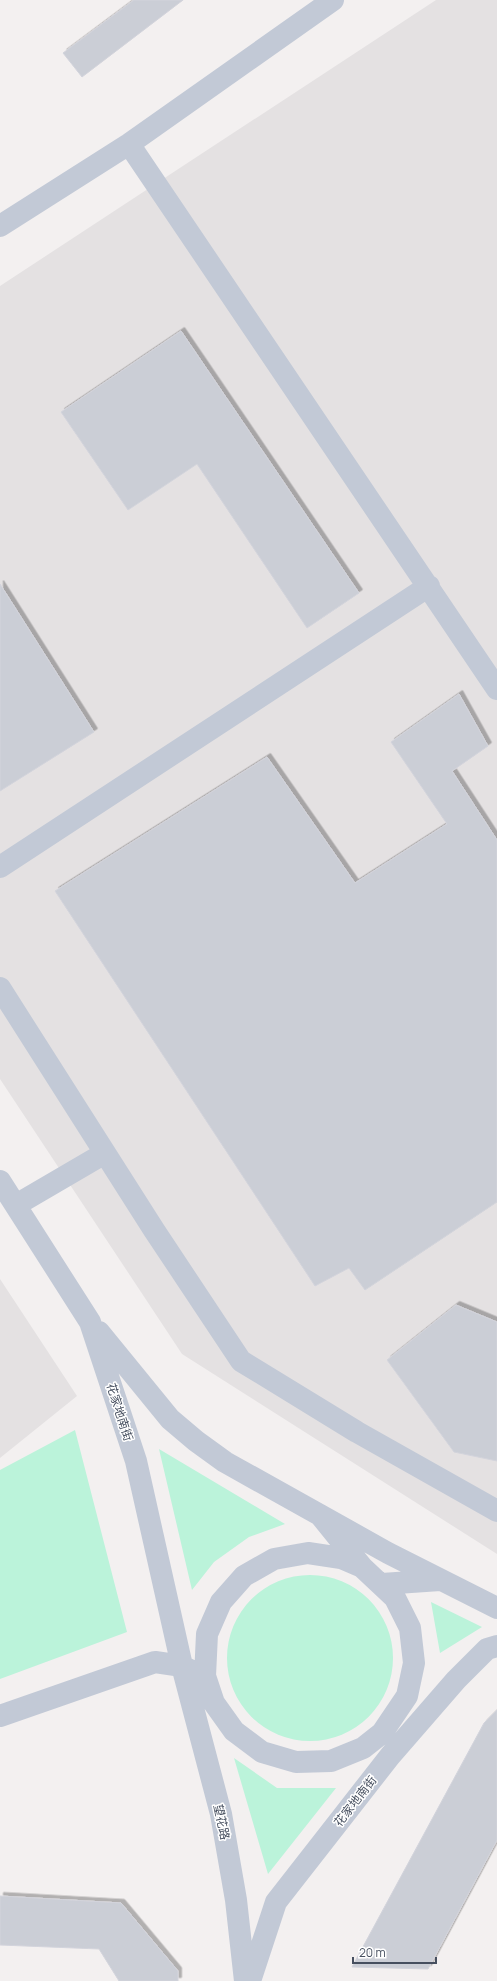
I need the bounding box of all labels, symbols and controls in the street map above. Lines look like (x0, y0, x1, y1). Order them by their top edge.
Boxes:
street label: 花家地南街 (103, 1381, 137, 1443)
street label: 花家地南街 (330, 1772, 380, 1830)
street label: 望花路 (210, 1803, 234, 1841)
scale bar (353, 1939, 436, 1965)
text: 20 m (359, 1944, 386, 1961)

